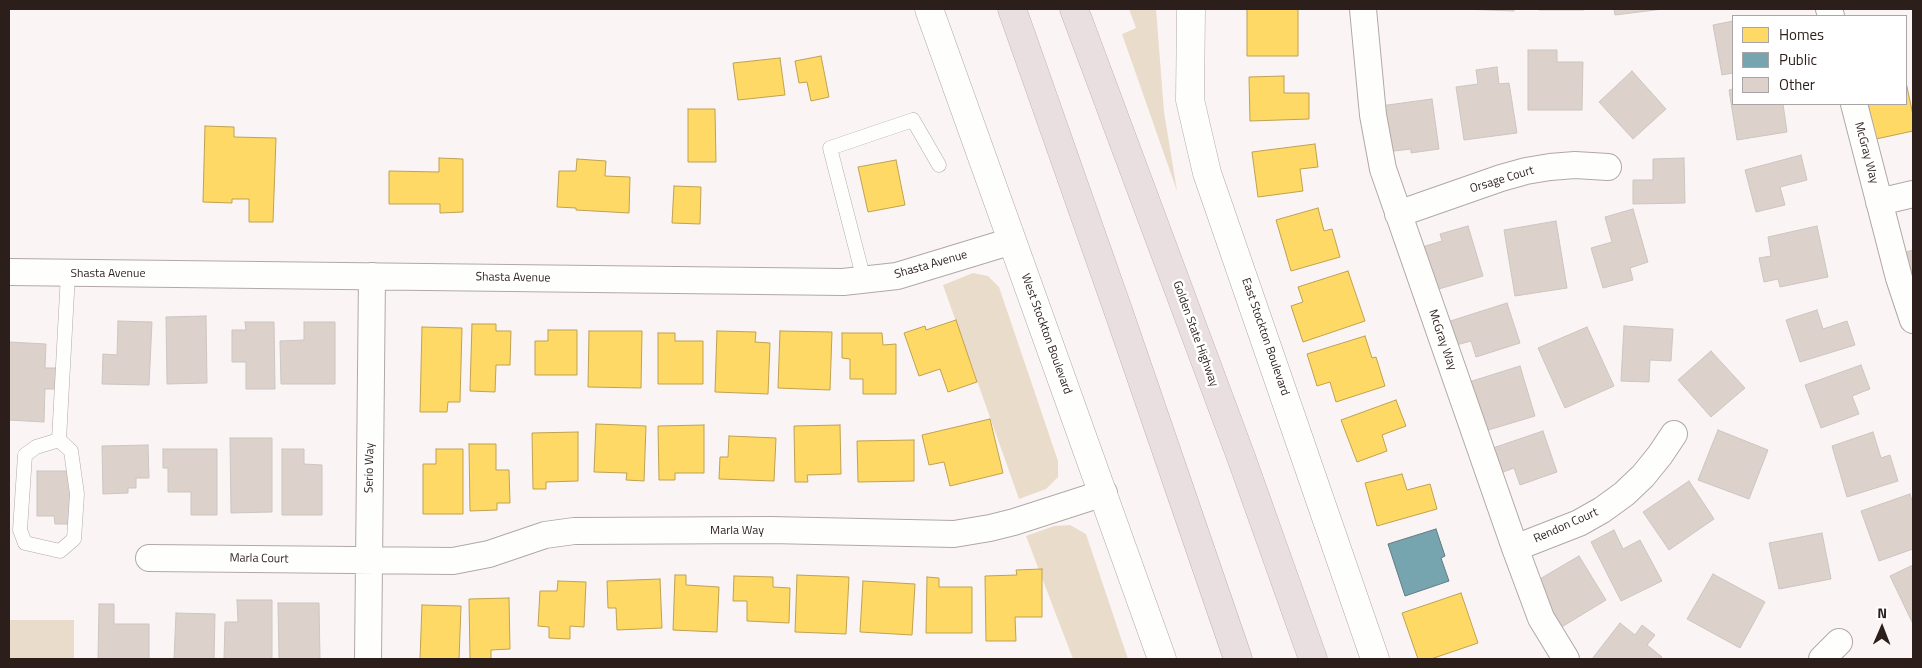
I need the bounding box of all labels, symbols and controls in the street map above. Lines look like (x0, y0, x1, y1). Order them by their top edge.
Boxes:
legend (1732, 15, 1907, 105)
text: Homes (1779, 23, 1824, 46)
text: Public (1779, 48, 1817, 71)
text: Other (1779, 73, 1815, 96)
street label: McGray Way (1851, 121, 1881, 185)
street label: Orsage Court (1468, 163, 1536, 197)
street label: Shasta Avenue (893, 248, 969, 282)
street label: Shasta Avenue (71, 267, 145, 281)
street label: Shasta Avenue (475, 270, 551, 286)
street label: West Stockton Boulevard (1017, 272, 1075, 396)
street label: East Stockton Boulevard (1238, 276, 1292, 398)
street label: Golden State Highway (1169, 279, 1221, 389)
street label: McGray Way (1425, 308, 1459, 372)
street label: Serio Way (362, 443, 378, 493)
street label: Rendon Court (1532, 505, 1600, 547)
street label: Marla Way (710, 524, 764, 538)
street label: Marla Court (229, 551, 289, 567)
text: N (1877, 602, 1887, 623)
north arrow (1857, 603, 1907, 653)

